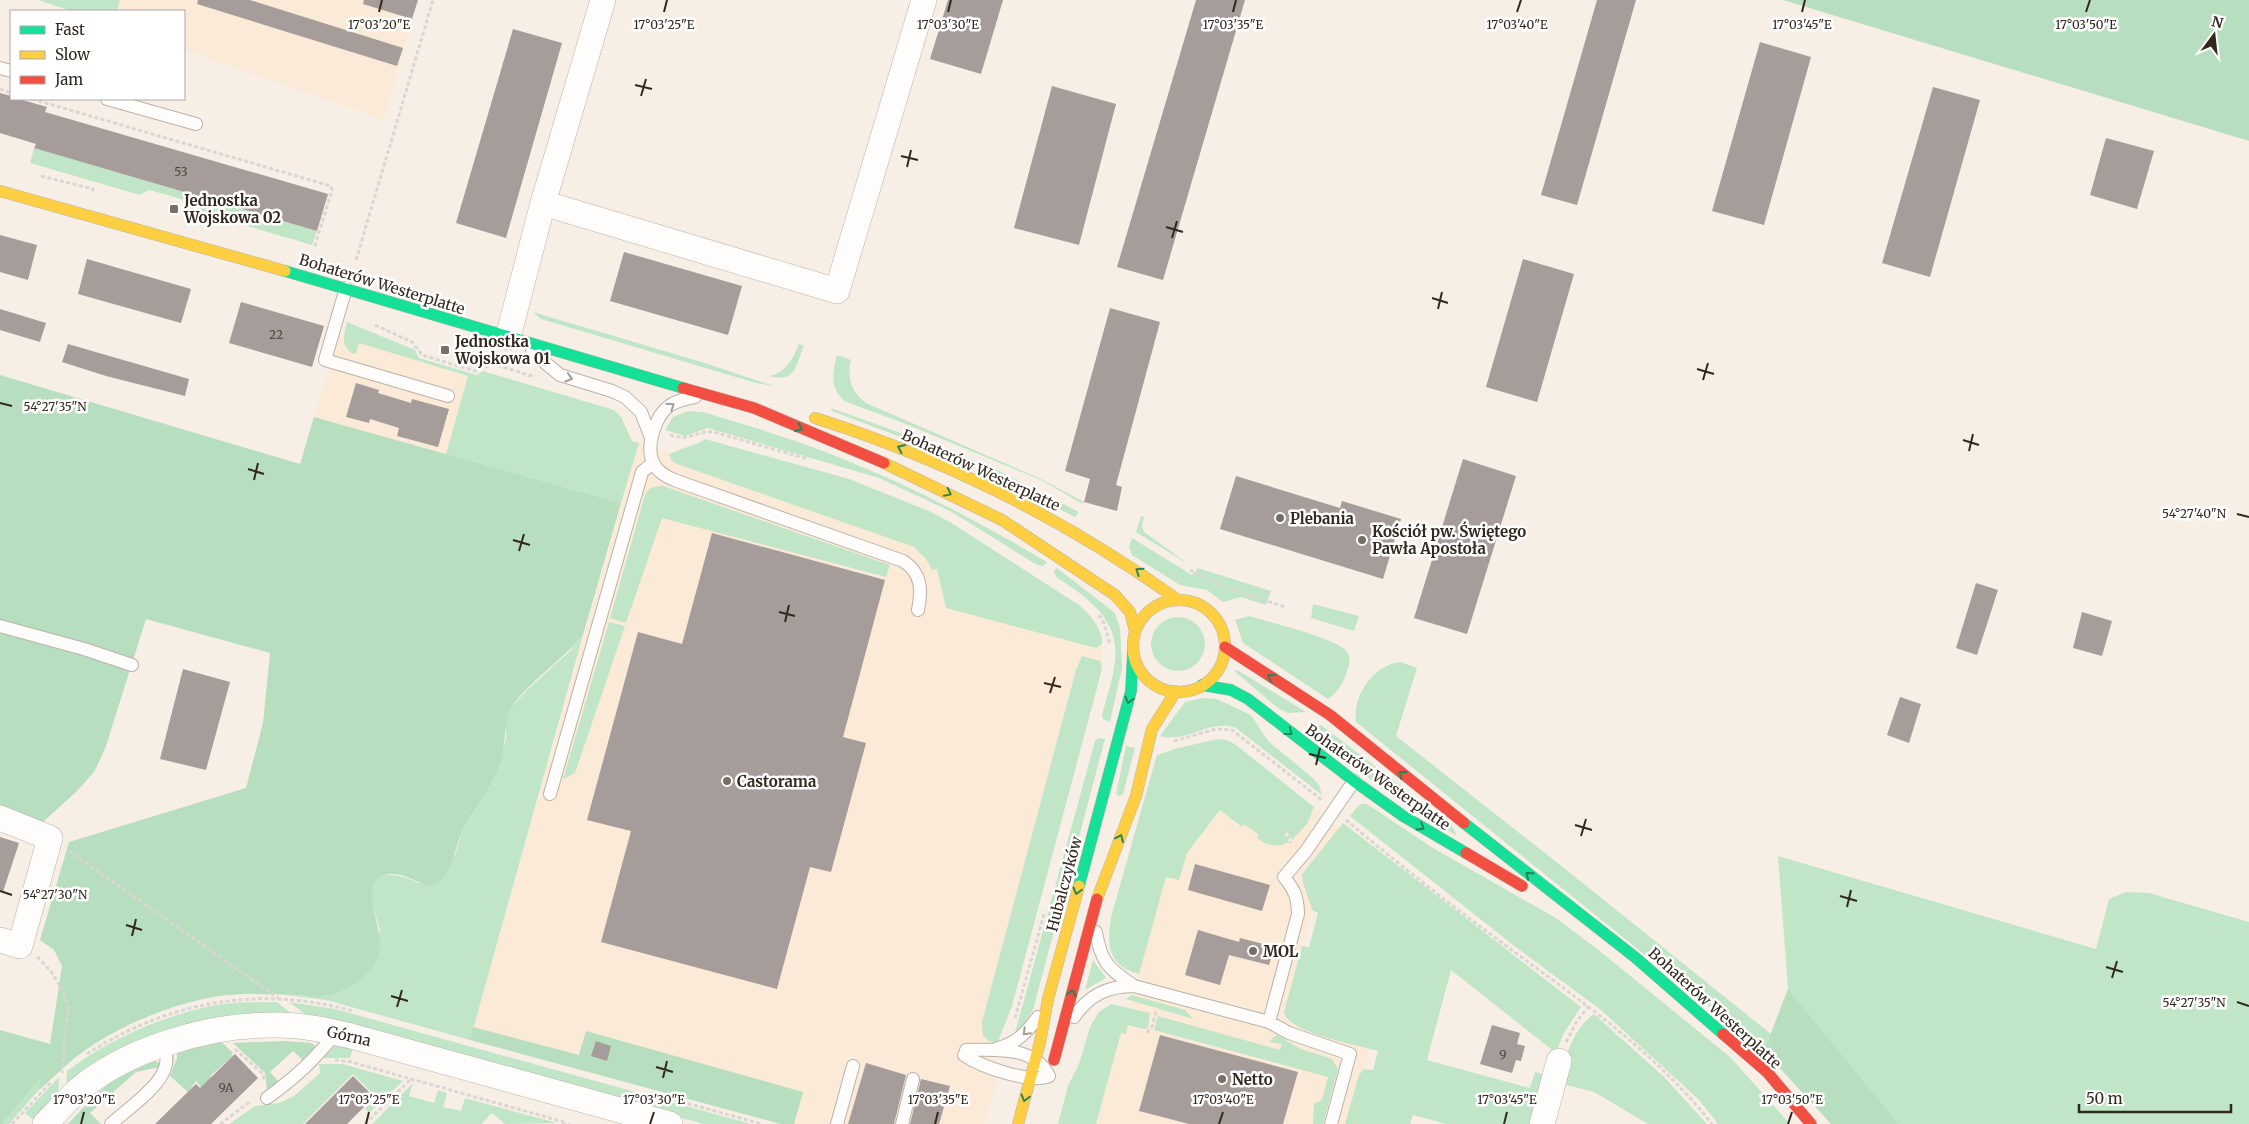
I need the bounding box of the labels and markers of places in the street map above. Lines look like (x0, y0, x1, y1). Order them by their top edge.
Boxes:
place label: Jednostka Wojskowa 02 (183, 191, 281, 227)
marker: Jednostka Wojskowa 02 (168, 203, 180, 215)
place label: Jednostka Wojskowa 01 (454, 332, 550, 368)
marker: Jednostka Wojskowa 01 (439, 344, 451, 356)
place label: Plebania (1290, 509, 1355, 528)
marker: Plebania (1274, 512, 1286, 524)
place label: Kościół pw. Świętego Pawła Apostoła (1372, 521, 1526, 558)
marker: Kościół pw. Świętego Pawła Apostoła (1356, 534, 1368, 546)
place label: Castorama (737, 772, 817, 791)
marker: Castorama (721, 775, 733, 787)
place label: MOL (1263, 942, 1299, 961)
marker: MOL (1247, 945, 1259, 957)
place label: Netto (1232, 1070, 1273, 1089)
marker: Netto (1216, 1073, 1228, 1085)

